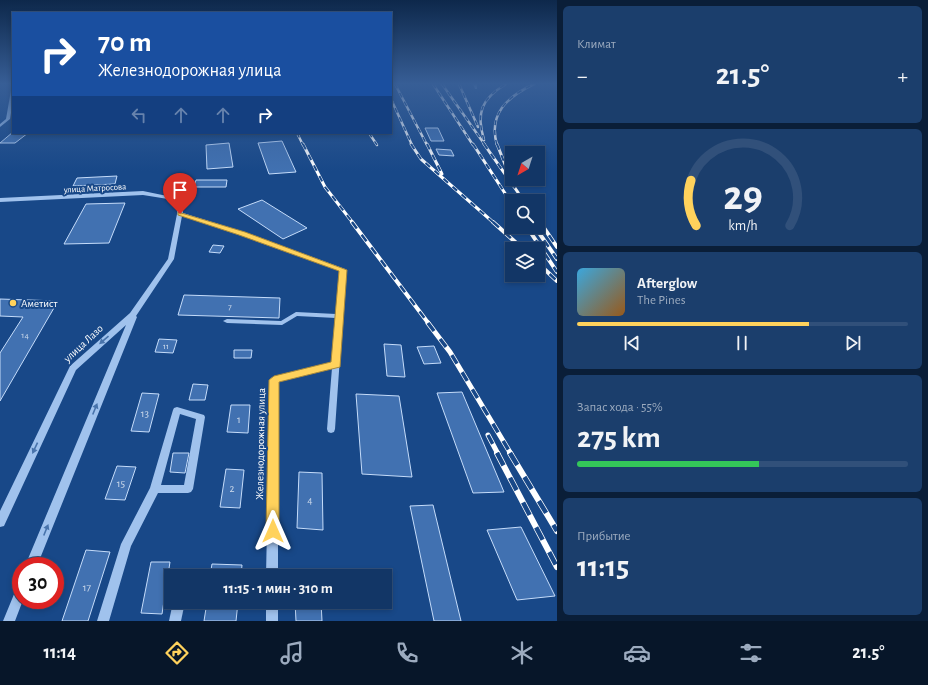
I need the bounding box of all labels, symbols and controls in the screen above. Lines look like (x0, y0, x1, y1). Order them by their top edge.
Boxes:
icon: right (32, 28, 84, 80)
text: 70 m (98, 29, 152, 57)
text: Климат (577, 38, 616, 51)
text: 21.5° (716, 60, 769, 90)
text: Железнодорожная улица (98, 62, 281, 80)
text: − (577, 65, 588, 87)
text: + (897, 65, 908, 87)
icon: left (128, 104, 150, 126)
icon: ahead (170, 104, 192, 126)
icon: ahead (212, 104, 234, 126)
icon: right (254, 104, 276, 126)
north arrow (505, 146, 545, 186)
map controls (505, 146, 545, 282)
pin (163, 173, 197, 214)
text: 29 (723, 175, 762, 216)
icon: arrive (169, 179, 191, 201)
street label: улица Матросова (63, 182, 127, 195)
button: search (505, 194, 545, 234)
text: km/h (728, 218, 757, 232)
button: layers (505, 242, 545, 282)
text: Afterglow (637, 276, 697, 291)
text: The Pines (637, 294, 686, 307)
marker: Аметист (8, 298, 18, 308)
place label: Аметист (21, 298, 57, 309)
house number: 7 (228, 303, 232, 312)
street label: улица Лазо (61, 323, 105, 365)
house number: 14 (21, 331, 29, 340)
icon: previous (621, 332, 643, 354)
icon: pause (731, 332, 753, 354)
icon: next (842, 332, 864, 354)
one-way arrow (99, 336, 109, 345)
house number: 11 (163, 342, 169, 351)
street label: Железнодорожная улица (254, 388, 267, 500)
text: Запас хода · 55% (577, 401, 663, 414)
one-way arrow (92, 403, 98, 415)
house number: 13 (141, 408, 150, 419)
house number: 1 (237, 414, 241, 425)
text: 275 km (577, 423, 661, 453)
one-way arrow (32, 442, 38, 453)
house number: 15 (117, 478, 126, 489)
house number: 2 (229, 483, 235, 494)
house number: 4 (307, 495, 313, 506)
position arrow (252, 510, 294, 552)
one-way arrow (43, 524, 49, 535)
text: Прибытие (577, 530, 631, 543)
text: 11:15 (577, 552, 629, 582)
speed limit sign: 30 (12, 557, 64, 609)
text: 11:15 · 1 мин · 310 m (223, 581, 333, 596)
house number: 17 (83, 582, 92, 593)
icon: directions (163, 639, 191, 667)
icon: music (278, 639, 306, 667)
icon: phone (393, 639, 421, 667)
icon: climate (508, 639, 536, 667)
icon: car (623, 639, 651, 667)
icon: filters (737, 639, 765, 667)
text: 11:14 (43, 644, 76, 662)
text: 21.5° (852, 644, 884, 662)

